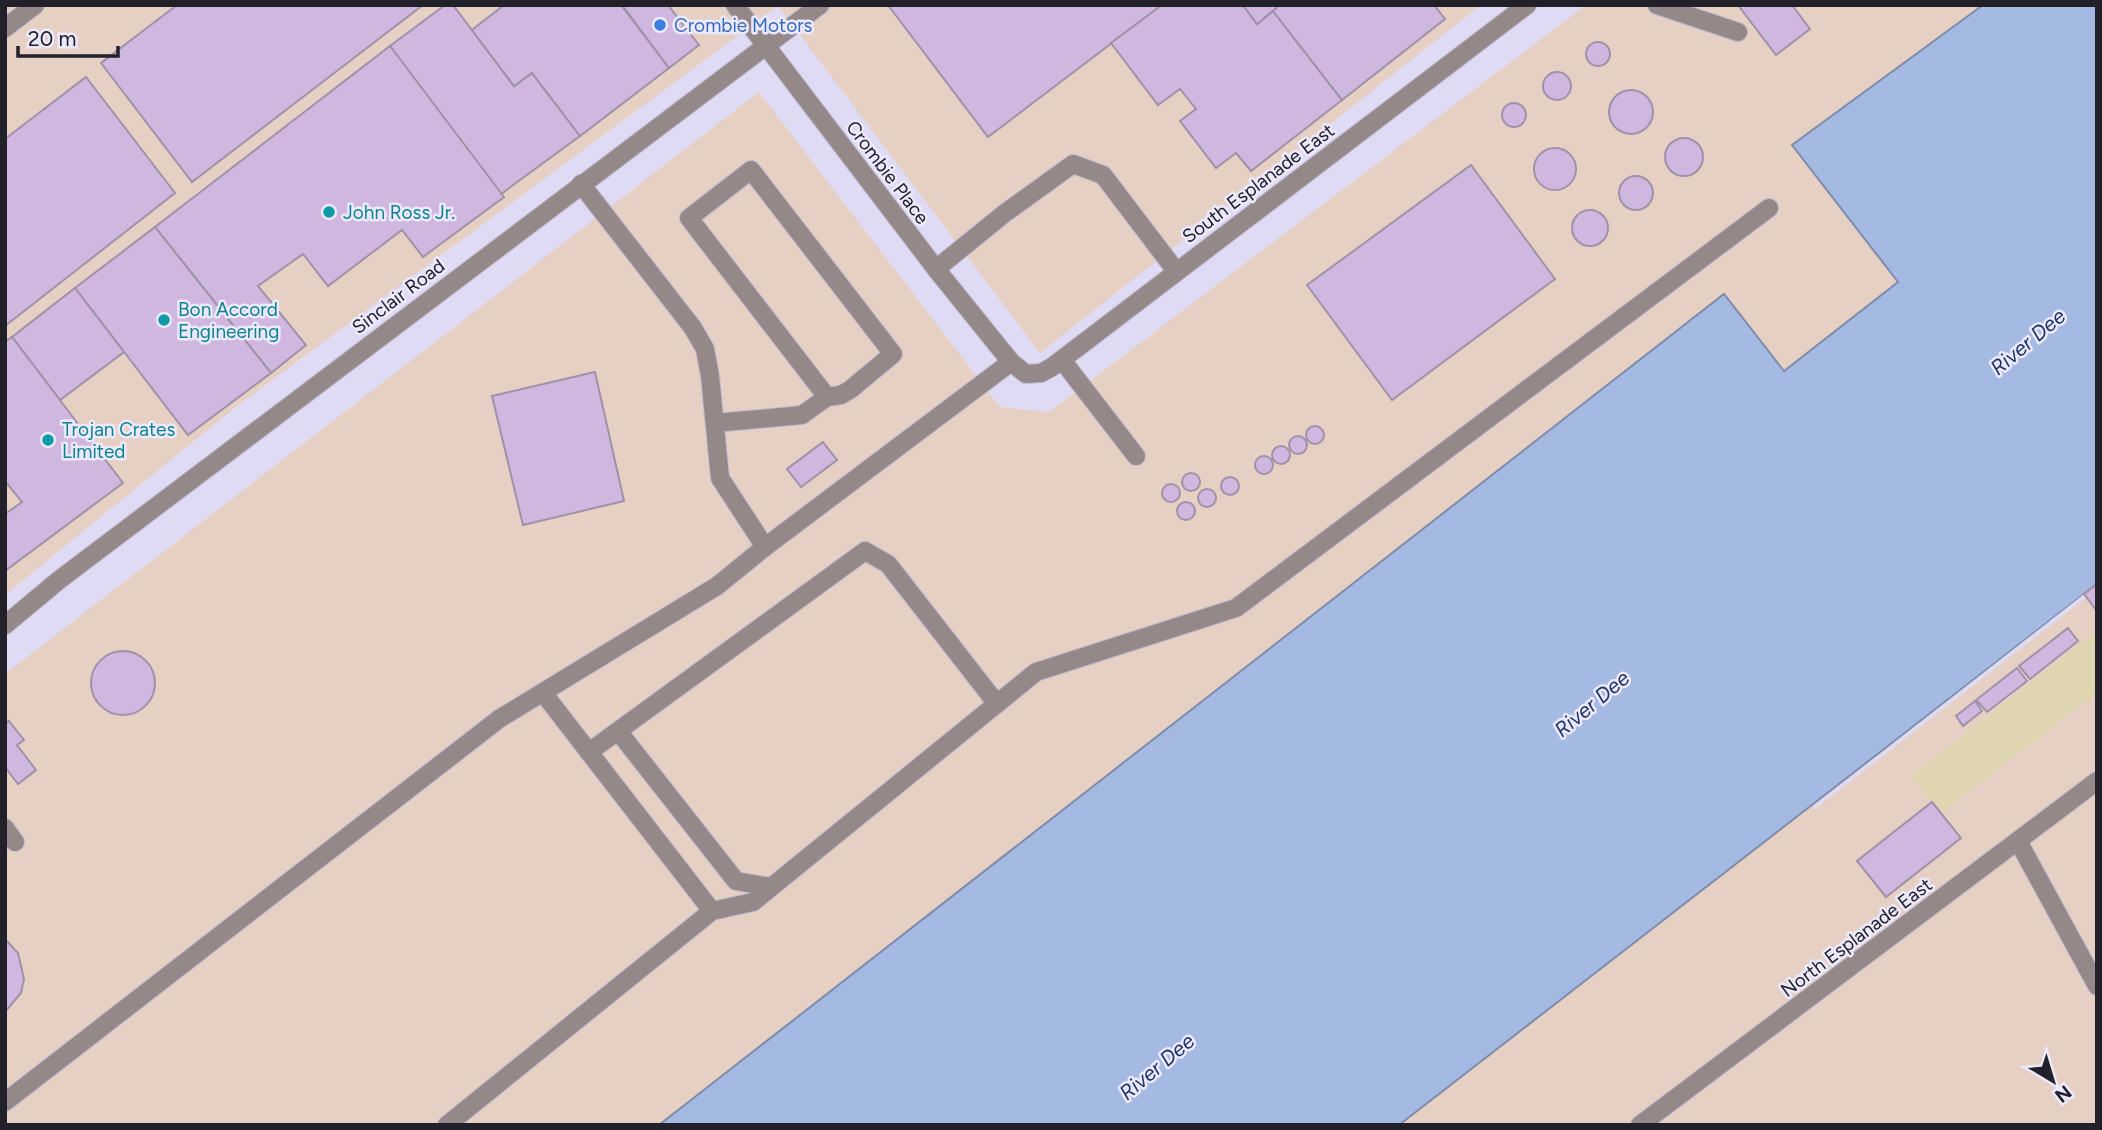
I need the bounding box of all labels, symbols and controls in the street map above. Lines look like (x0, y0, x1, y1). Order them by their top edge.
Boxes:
scale bar (18, 14, 117, 58)
place label: Crombie Motors (674, 14, 813, 37)
marker: Crombie Motors (652, 17, 668, 33)
text: 20 m (28, 26, 76, 51)
street label: Crombie Place (841, 116, 934, 229)
street label: South Esplanade East (1178, 119, 1339, 248)
place label: John Ross Jr. (343, 201, 455, 224)
marker: John Ross Jr. (321, 204, 337, 220)
street label: Sinclair Road (347, 254, 449, 339)
place label: Bon Accord Engineering (178, 298, 279, 343)
water label: River Dee (1985, 303, 2071, 380)
marker: Bon Accord Engineering (156, 312, 172, 328)
place label: Trojan Crates Limited (62, 418, 175, 463)
marker: Trojan Crates Limited (40, 432, 56, 448)
water label: River Dee (1549, 665, 1635, 742)
street label: North Esplanade East (1776, 873, 1936, 1002)
water label: River Dee (1114, 1028, 1200, 1105)
north arrow (2018, 1046, 2088, 1116)
text: N (2050, 1080, 2076, 1108)

